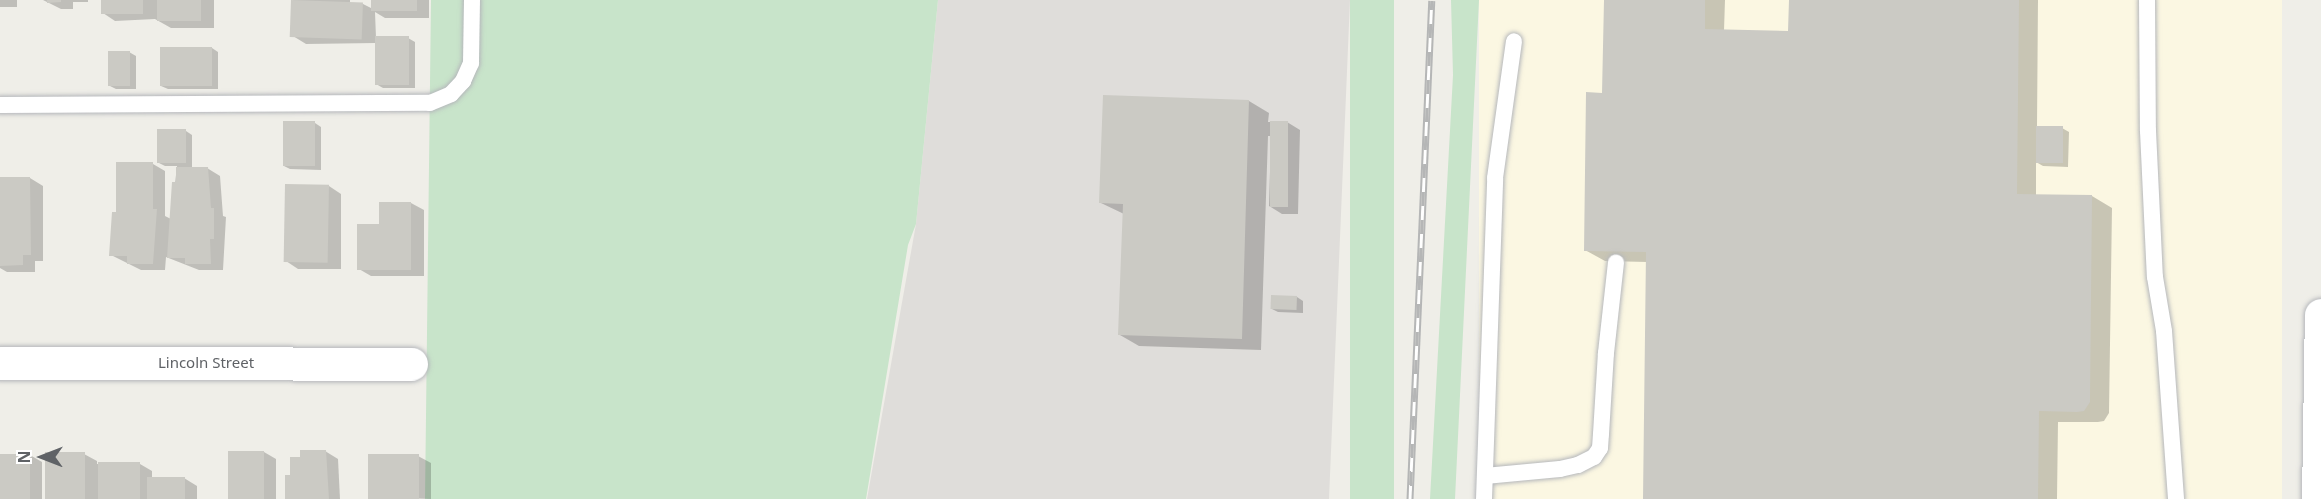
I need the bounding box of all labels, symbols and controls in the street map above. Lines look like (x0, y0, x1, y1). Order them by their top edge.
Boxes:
street label: Lincoln Street (158, 354, 254, 372)
north arrow (12, 427, 72, 487)
text: N (13, 451, 35, 464)

